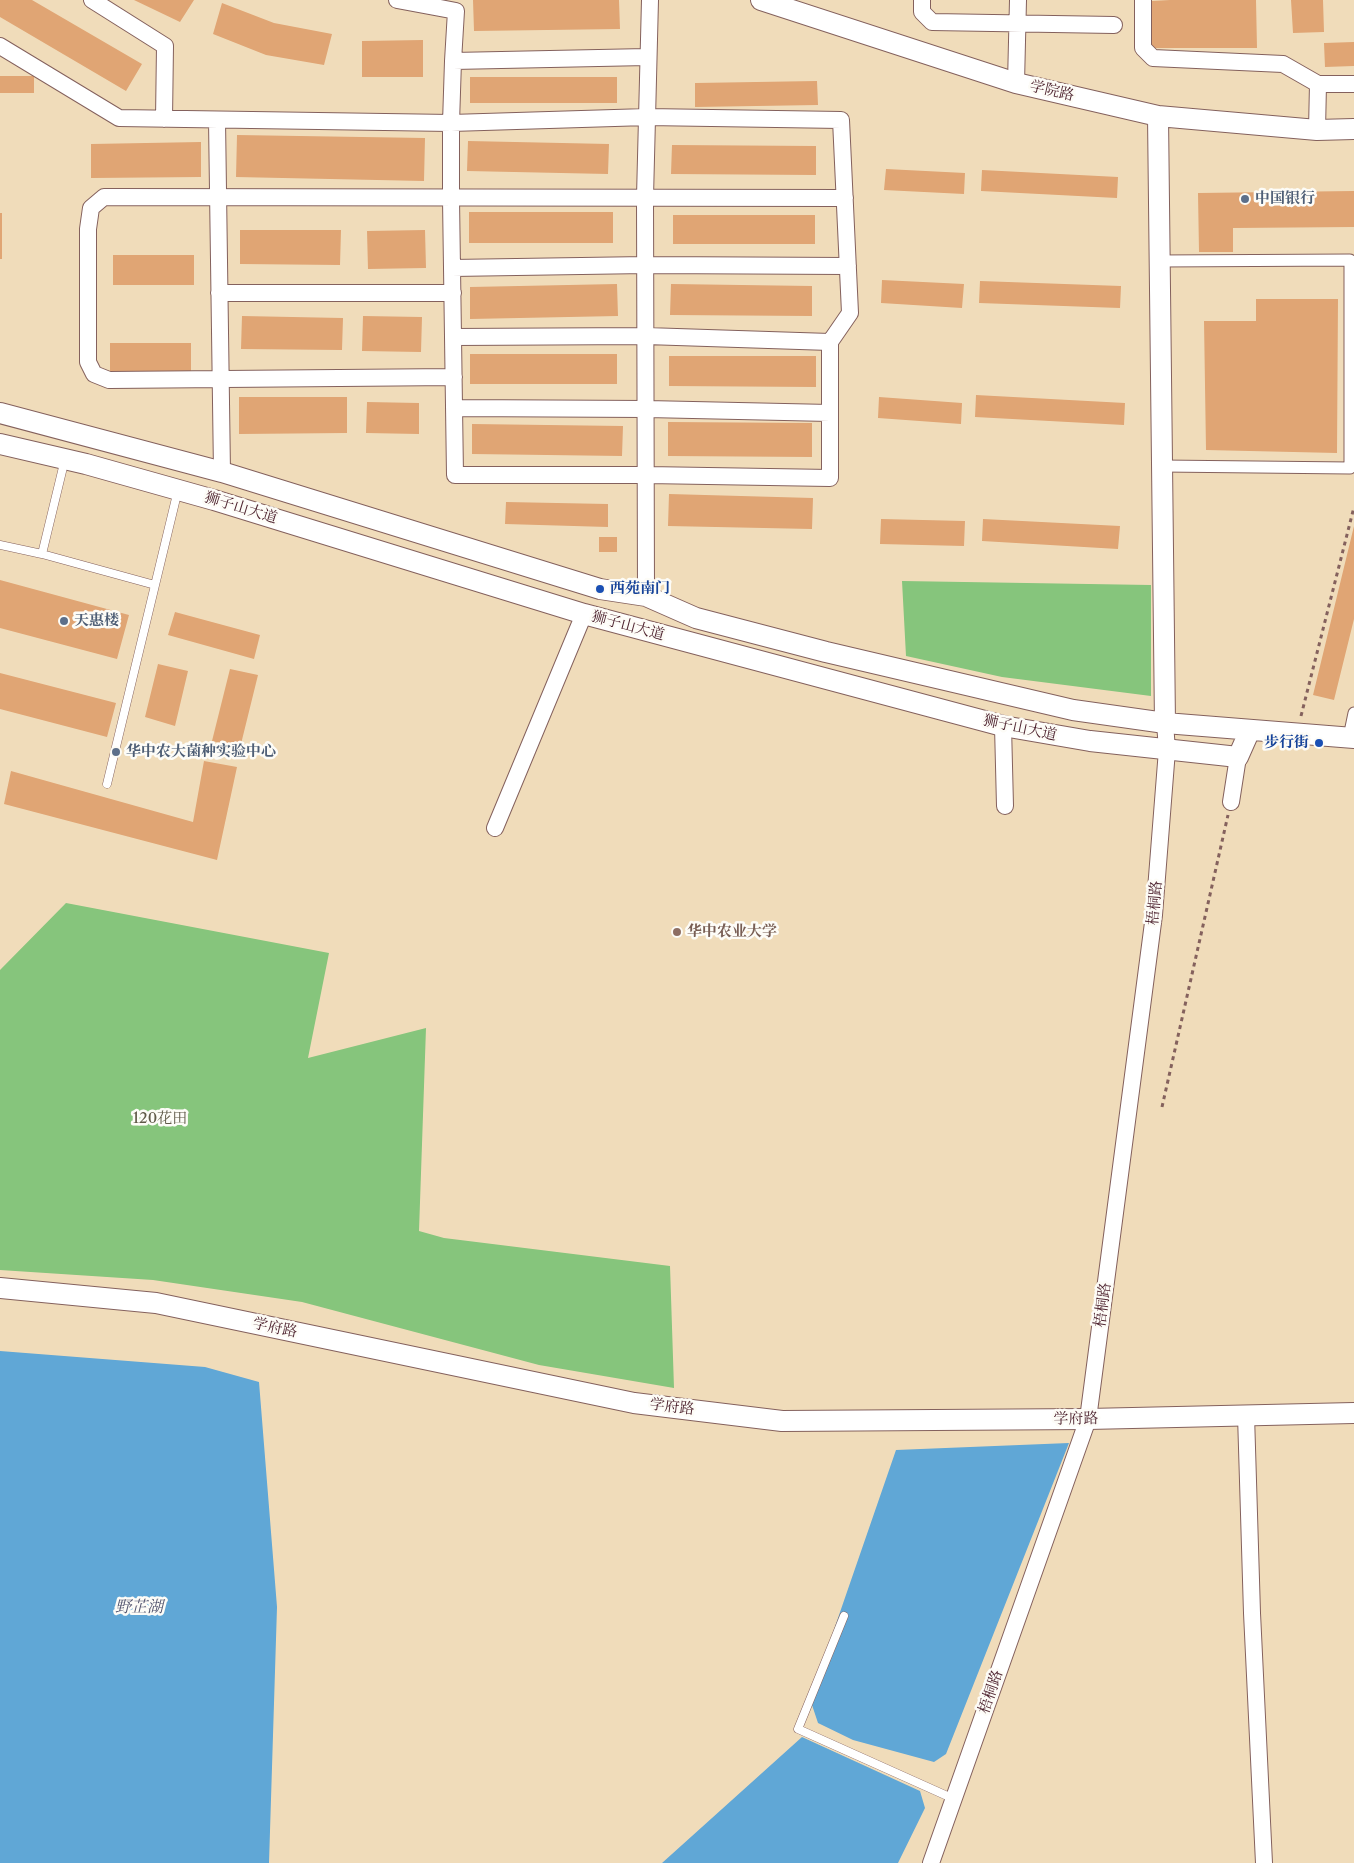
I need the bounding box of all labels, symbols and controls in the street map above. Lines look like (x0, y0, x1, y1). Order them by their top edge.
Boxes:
street label: 学院路 (1028, 77, 1076, 105)
place label: 中国银行 (1255, 190, 1315, 208)
marker: 中国银行 (1239, 193, 1251, 205)
street label: 狮子山大道 (203, 488, 279, 528)
place label: 西苑南门 (610, 580, 670, 598)
marker: 西苑南门 (594, 583, 606, 595)
street label: 狮子山大道 (589, 608, 667, 644)
place label: 天惠楼 (74, 612, 119, 630)
marker: 天惠楼 (58, 615, 70, 627)
street label: 狮子山大道 (981, 711, 1059, 745)
place label: 步行街 (1264, 734, 1309, 752)
marker: 步行街 (1313, 737, 1325, 749)
place label: 华中农大菌种实验中心 (126, 743, 276, 761)
marker: 华中农大菌种实验中心 (110, 746, 122, 758)
street label: 梧桐路 (1144, 880, 1166, 926)
place label: 华中农业大学 (687, 923, 777, 941)
marker: 华中农业大学 (671, 926, 683, 938)
park label: 120花田 (133, 1110, 187, 1128)
street label: 梧桐路 (1091, 1281, 1115, 1329)
street label: 学府路 (251, 1315, 299, 1341)
street label: 学府路 (649, 1395, 695, 1419)
street label: 学府路 (1053, 1410, 1099, 1428)
water label: 野芷湖 (115, 1597, 163, 1617)
street label: 梧桐路 (975, 1668, 1007, 1716)

